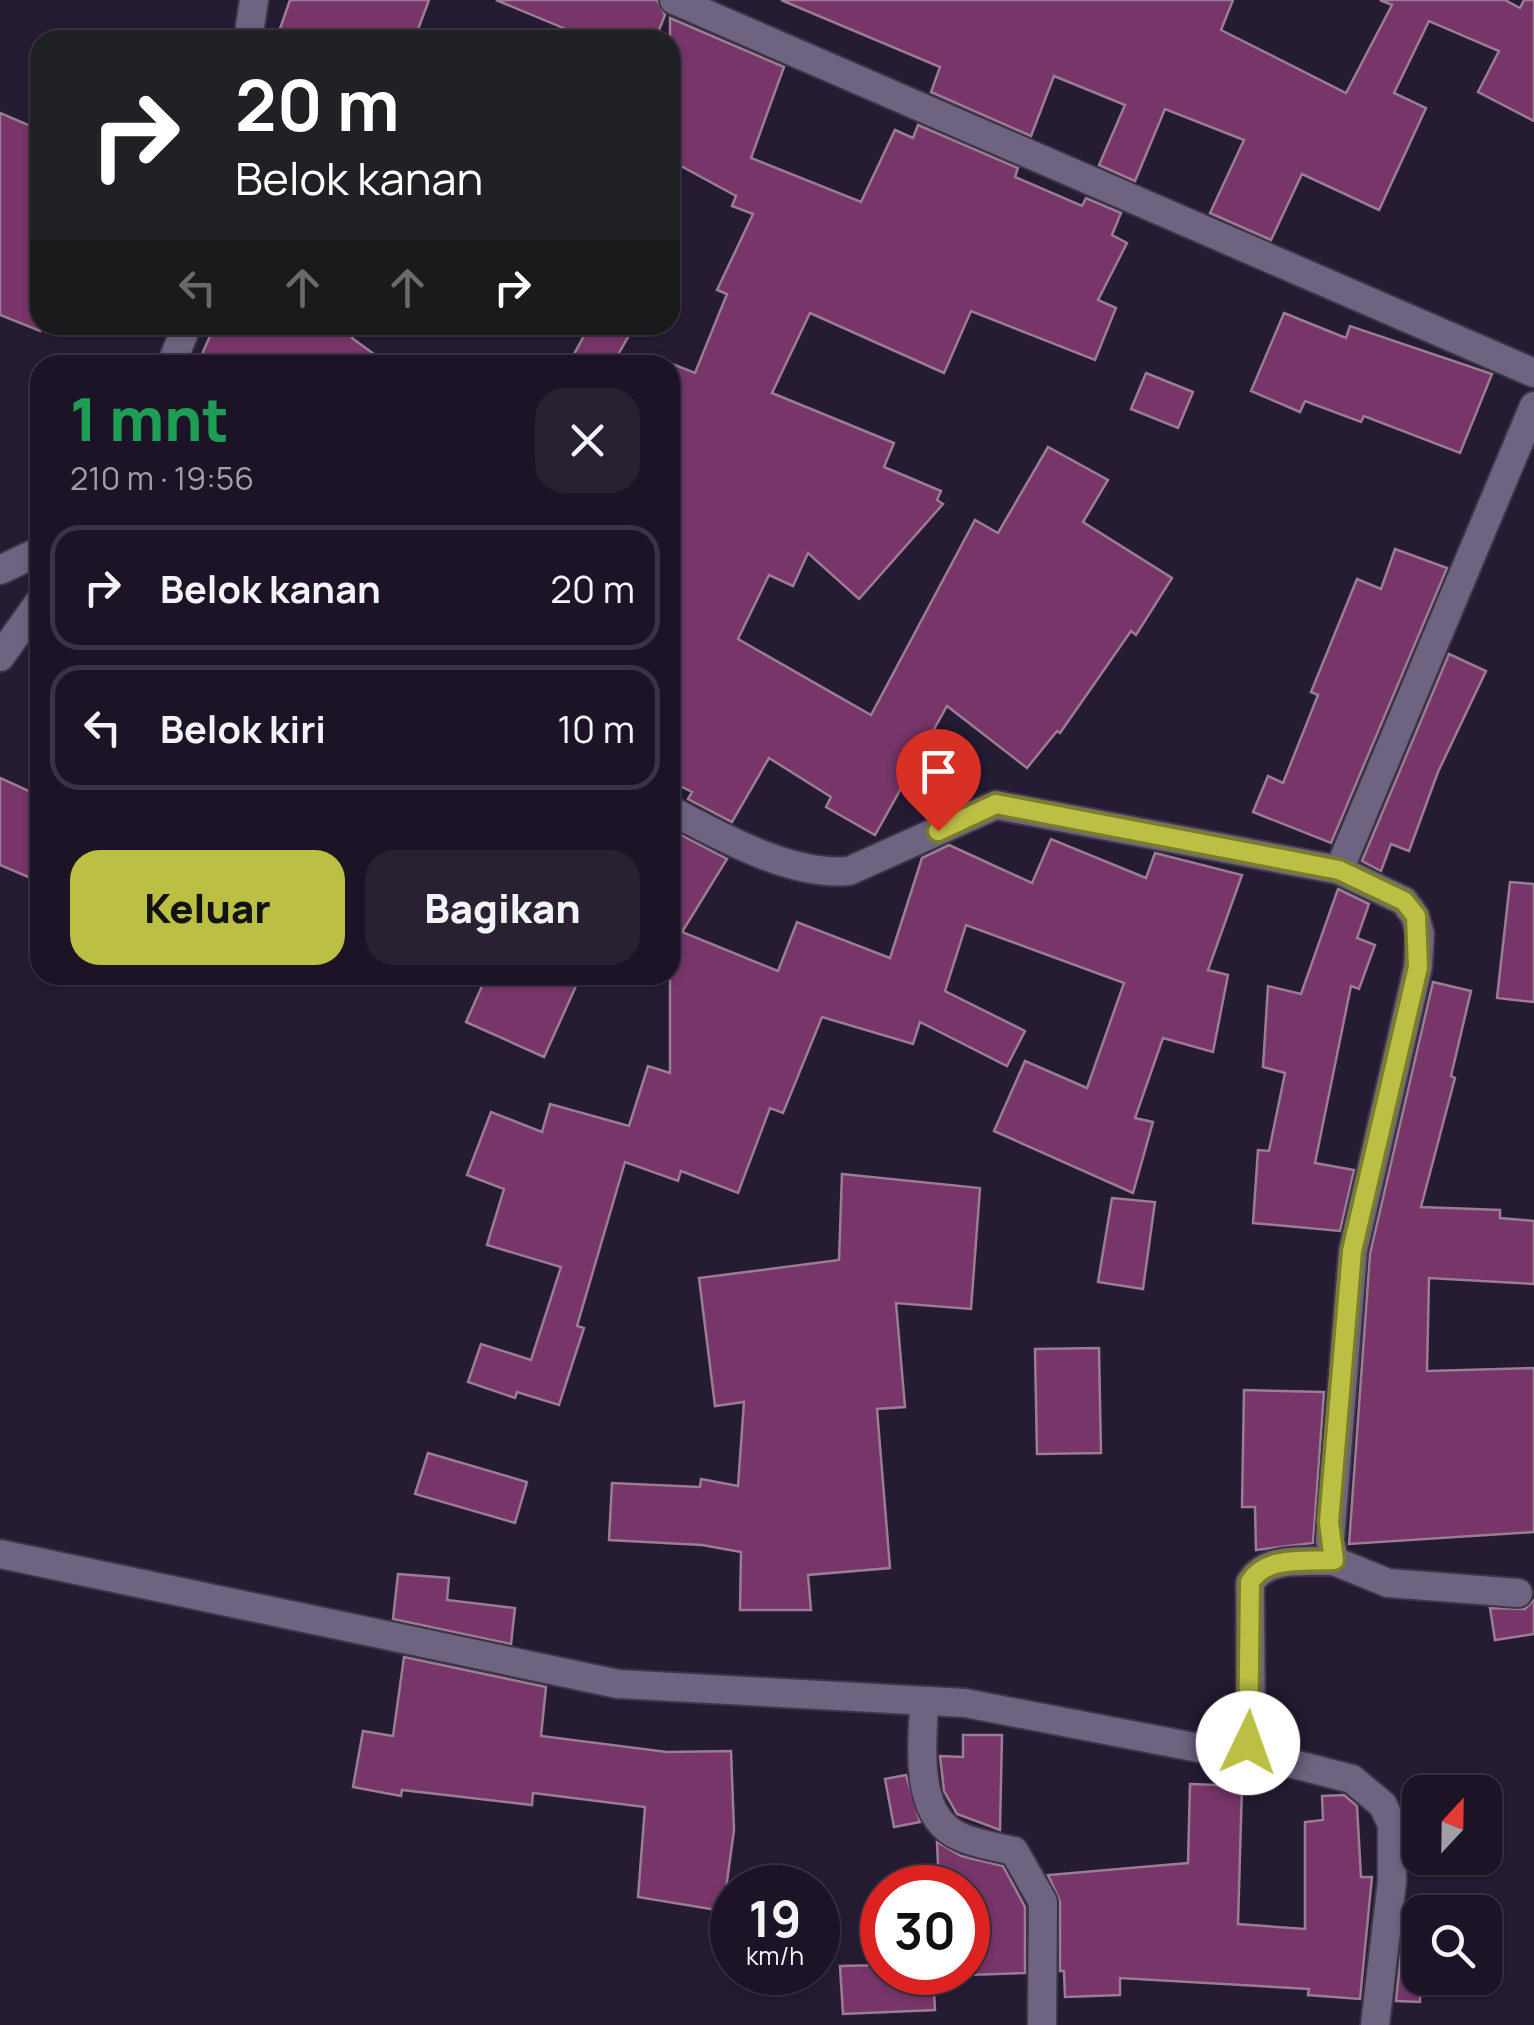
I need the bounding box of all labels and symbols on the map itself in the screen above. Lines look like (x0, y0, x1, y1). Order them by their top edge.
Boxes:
pin (896, 729, 981, 832)
position arrow (1196, 1691, 1300, 1795)
north arrow (1402, 1775, 1502, 1875)
speed limit sign: 30 (860, 1865, 990, 1995)

